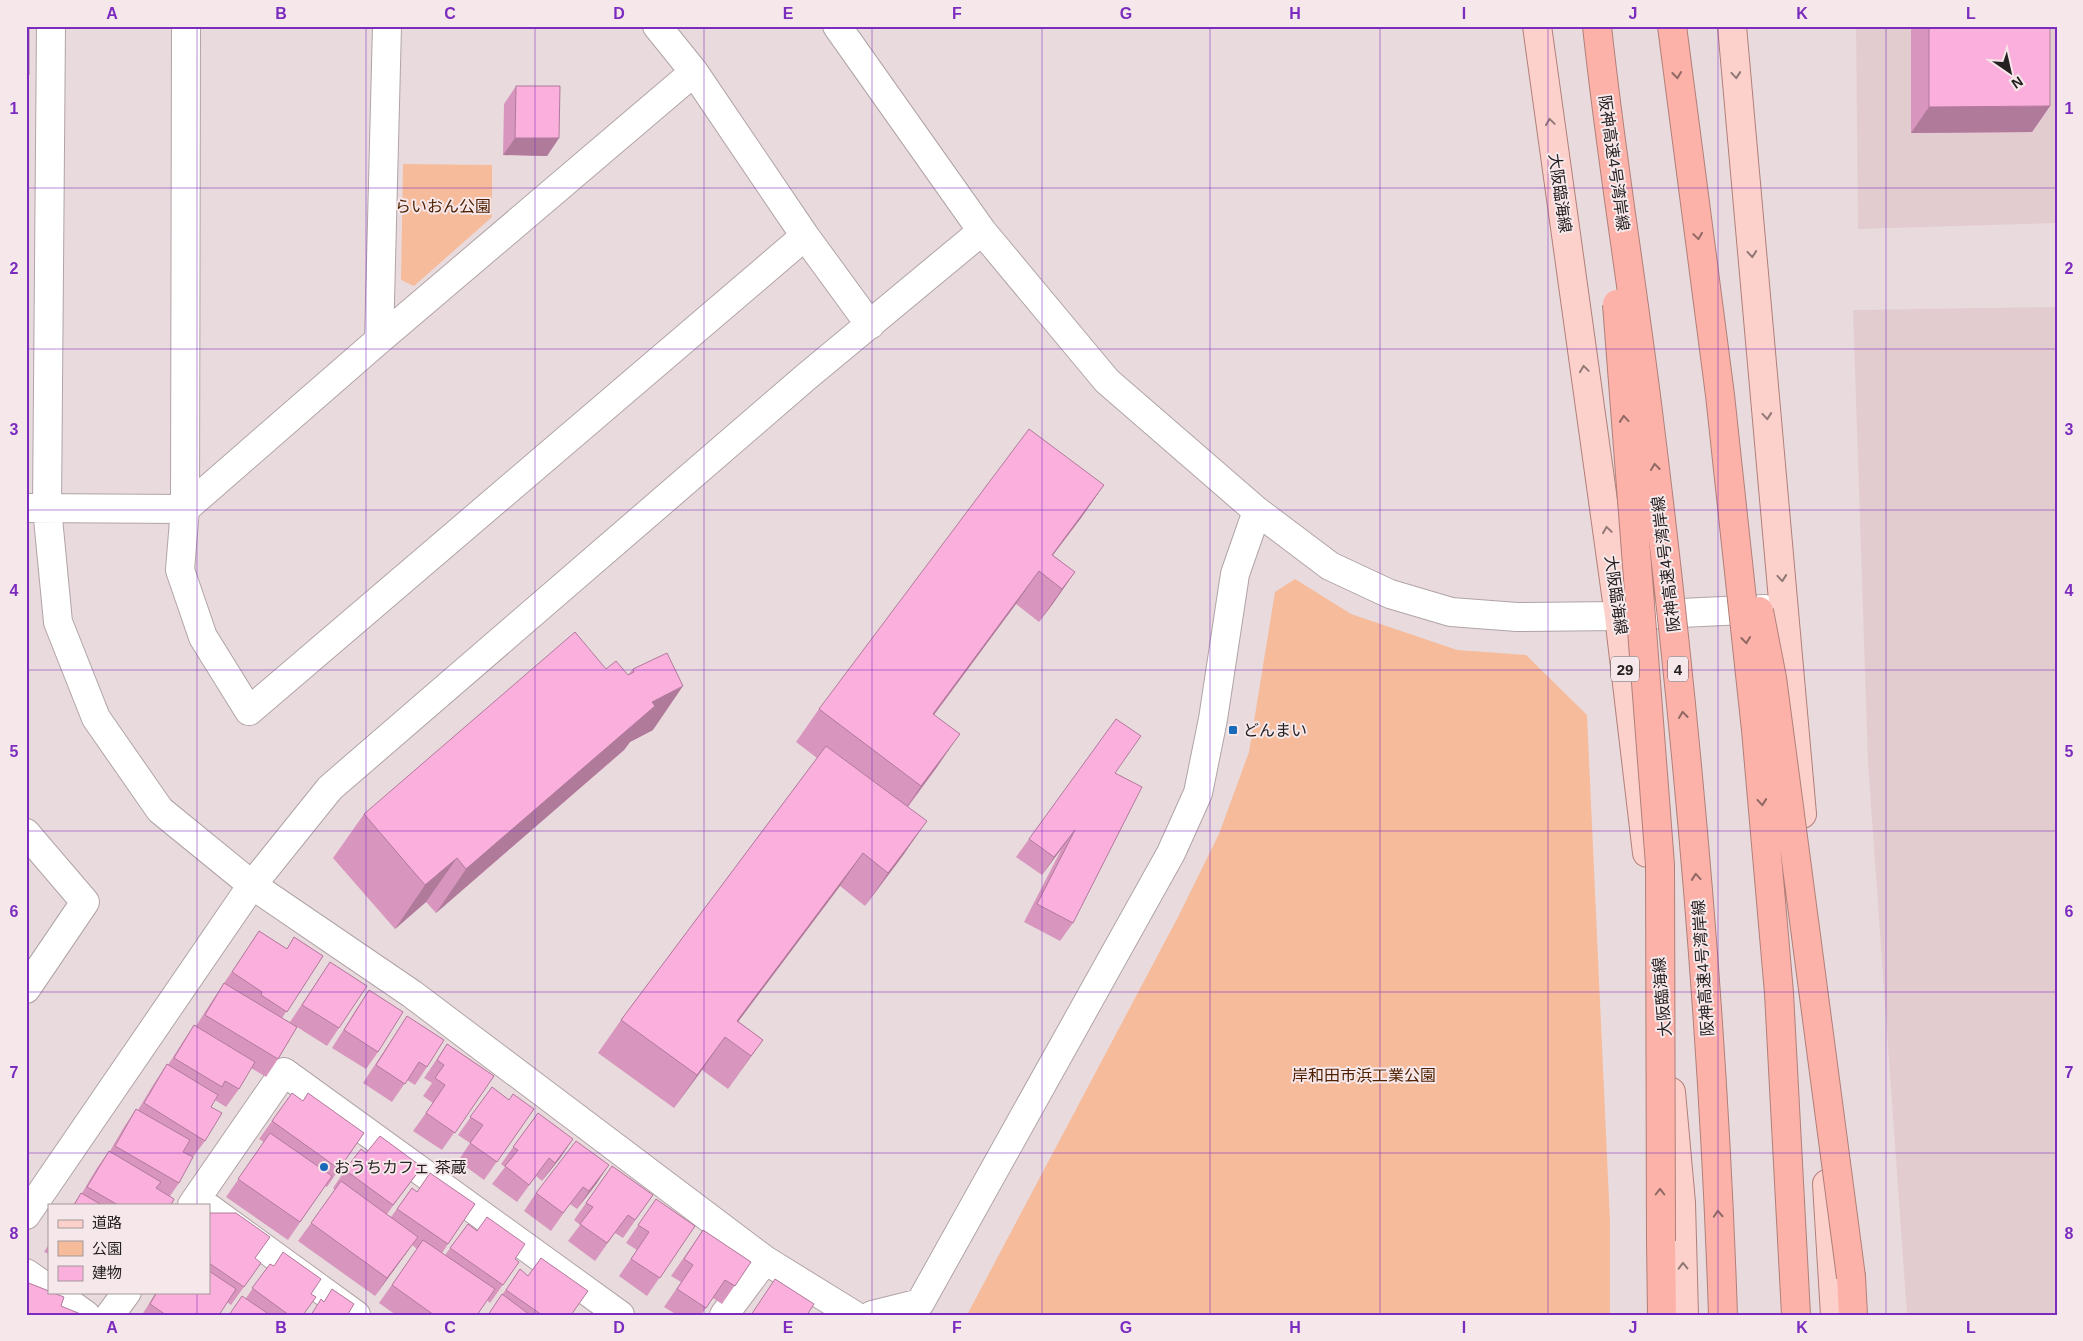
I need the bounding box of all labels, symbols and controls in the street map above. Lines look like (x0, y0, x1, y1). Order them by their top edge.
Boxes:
text: A (106, 5, 118, 22)
text: B (275, 5, 287, 22)
text: C (444, 5, 456, 22)
text: D (613, 5, 625, 22)
text: E (783, 5, 794, 22)
text: F (952, 5, 962, 22)
text: G (1120, 5, 1132, 22)
text: H (1289, 5, 1301, 22)
text: I (1462, 5, 1466, 22)
text: J (1629, 5, 1637, 22)
text: K (1796, 5, 1808, 22)
text: L (1966, 5, 1976, 22)
north arrow (1986, 48, 2036, 98)
one-way arrow (1671, 71, 1682, 79)
one-way arrow (1730, 71, 1741, 79)
text: N (2009, 73, 2026, 92)
street label: 阪神高速4号湾岸線 (1596, 94, 1632, 232)
text: 1 (10, 100, 19, 117)
text: 1 (2065, 100, 2074, 117)
one-way arrow (1545, 117, 1556, 125)
street label: 大阪臨海線 (1546, 152, 1574, 234)
park label: らいおん公園 (395, 198, 491, 215)
one-way arrow (1693, 231, 1703, 240)
one-way arrow (1747, 250, 1758, 258)
text: 2 (10, 260, 19, 277)
text: 2 (2065, 260, 2074, 277)
one-way arrow (1580, 365, 1590, 374)
one-way arrow (1761, 412, 1772, 420)
one-way arrow (1619, 414, 1630, 422)
text: 3 (10, 421, 19, 438)
text: 3 (2065, 421, 2074, 438)
one-way arrow (1650, 462, 1661, 470)
street label: 阪神高速4号湾岸線 (1649, 495, 1683, 633)
one-way arrow (1602, 526, 1613, 534)
street label: 大阪臨海線 (1602, 554, 1630, 636)
one-way arrow (1776, 574, 1787, 582)
text: 4 (10, 582, 19, 599)
text: 4 (2065, 582, 2074, 599)
one-way arrow (1740, 637, 1751, 645)
road number: 29 (1611, 656, 1639, 682)
road number: 4 (1668, 656, 1688, 682)
one-way arrow (1678, 711, 1689, 719)
place label: どんまい (1243, 722, 1307, 739)
marker: どんまい (1227, 724, 1239, 736)
text: 5 (10, 743, 19, 760)
text: 5 (2065, 743, 2074, 760)
one-way arrow (1756, 798, 1767, 806)
one-way arrow (1691, 873, 1702, 881)
street label: 阪神高速4号湾岸線 (1690, 899, 1716, 1037)
text: 6 (10, 903, 19, 920)
text: 6 (2065, 903, 2074, 920)
street label: 大阪臨海線 (1650, 956, 1674, 1038)
text: 7 (10, 1064, 19, 1081)
text: 7 (2065, 1064, 2074, 1081)
park label: 岸和田市浜工業公園 (1292, 1067, 1436, 1084)
place label: おうちカフェ 茶蔵 (334, 1159, 466, 1176)
marker: おうちカフェ 茶蔵 (318, 1161, 330, 1173)
one-way arrow (1655, 1188, 1666, 1196)
legend (48, 1204, 210, 1294)
one-way arrow (1713, 1209, 1724, 1217)
text: 道路 (92, 1214, 122, 1231)
text: 8 (10, 1225, 19, 1242)
text: 8 (2065, 1225, 2074, 1242)
text: 公園 (92, 1240, 122, 1257)
one-way arrow (1678, 1262, 1688, 1270)
text: 建物 (92, 1264, 122, 1281)
text: A (106, 1319, 118, 1336)
text: B (275, 1319, 287, 1336)
text: C (444, 1319, 456, 1336)
text: D (613, 1319, 625, 1336)
text: E (783, 1319, 794, 1336)
text: F (952, 1319, 962, 1336)
text: G (1120, 1319, 1132, 1336)
text: H (1289, 1319, 1301, 1336)
text: I (1462, 1319, 1466, 1336)
text: J (1629, 1319, 1637, 1336)
text: K (1796, 1319, 1808, 1336)
text: L (1966, 1319, 1976, 1336)

